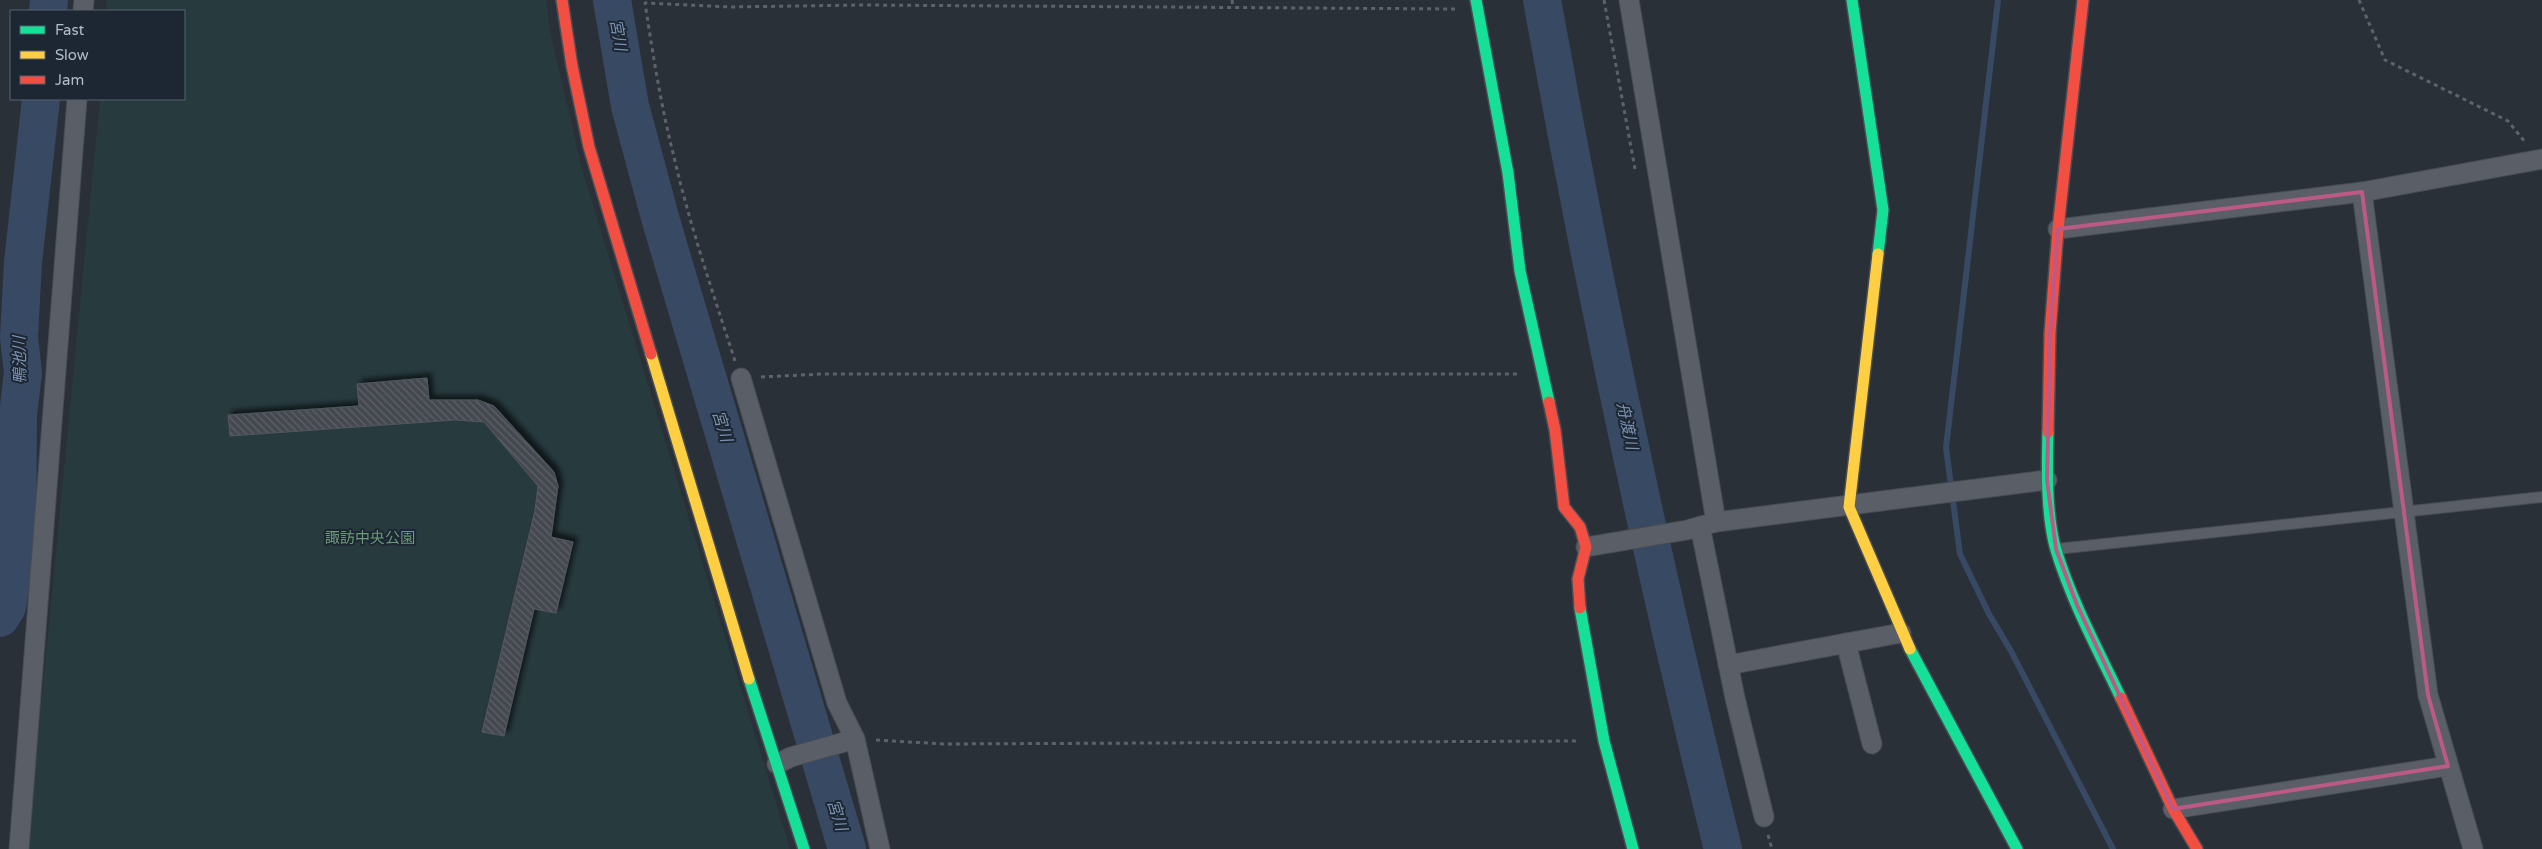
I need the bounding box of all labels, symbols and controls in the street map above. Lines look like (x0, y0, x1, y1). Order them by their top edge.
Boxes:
legend (10, 10, 185, 100)
water label: 宮川 (605, 17, 631, 54)
text: Fast (55, 21, 85, 39)
text: Slow (55, 46, 89, 64)
text: Jam (55, 71, 84, 89)
water label: 鴨池川 (10, 334, 30, 384)
water label: 舟渡川 (1612, 400, 1642, 454)
water label: 宮川 (708, 408, 737, 446)
park label: 諏訪中央公園 (325, 529, 415, 547)
water label: 宮川 (823, 797, 852, 835)

